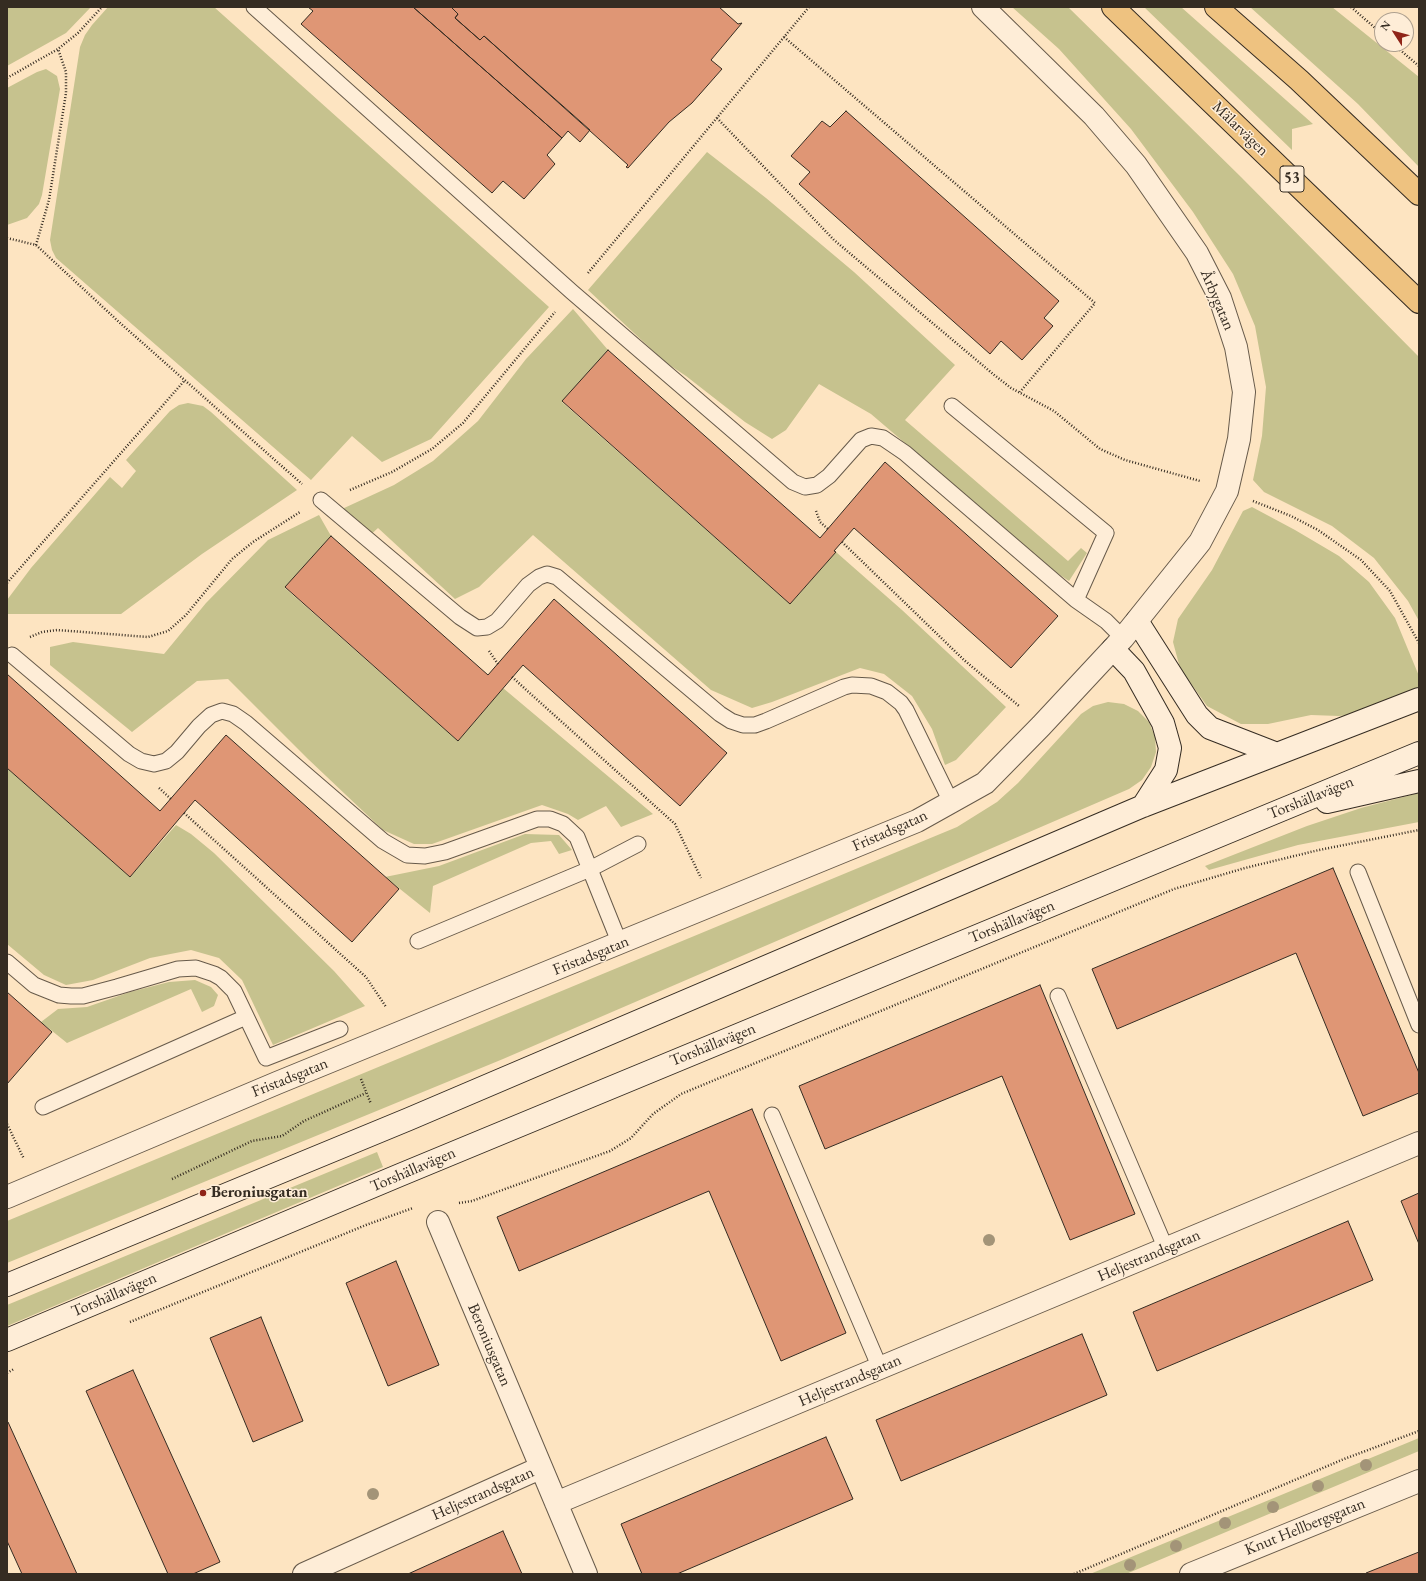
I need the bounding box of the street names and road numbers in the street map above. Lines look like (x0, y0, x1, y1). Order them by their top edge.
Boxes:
street label: Mälarvägen (1208, 97, 1272, 161)
road number: 53 (1280, 166, 1304, 192)
street label: Årbygatan (1196, 267, 1238, 333)
street label: Torshällavägen (1265, 772, 1357, 824)
street label: Fristadsgatan (849, 806, 931, 856)
street label: Torshällavägen (966, 896, 1058, 948)
street label: Fristadsgatan (550, 932, 632, 980)
street label: Torshällavägen (667, 1019, 759, 1071)
street label: Fristadsgatan (249, 1054, 331, 1102)
street label: Torshällavägen (368, 1143, 458, 1197)
street label: Heljestrandsgatan (1095, 1226, 1203, 1286)
street label: Torshällavägen (69, 1268, 159, 1322)
street label: Beroniusgatan (463, 1301, 515, 1389)
street label: Heljestrandsgatan (796, 1351, 904, 1411)
street label: Heljestrandsgatan (429, 1463, 537, 1525)
street label: Knut Hellbergsgatan (1242, 1494, 1368, 1560)

